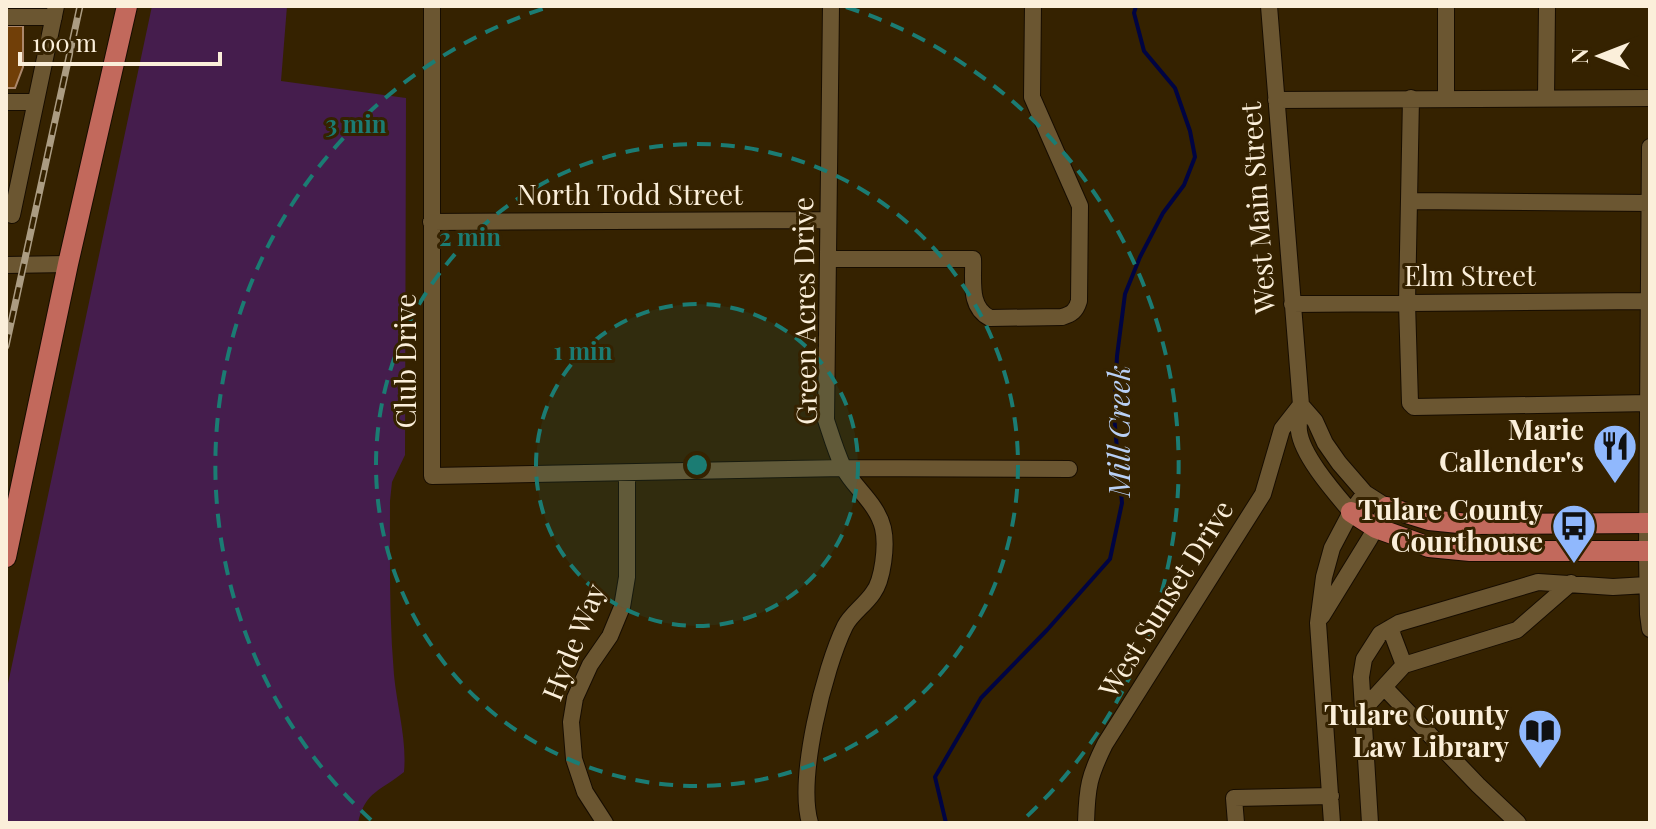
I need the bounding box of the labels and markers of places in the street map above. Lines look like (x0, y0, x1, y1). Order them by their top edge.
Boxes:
place label: Marie Callender's (1439, 410, 1584, 479)
restaurant icon: Marie Callender's (1591, 422, 1639, 485)
centre of rings (683, 451, 711, 479)
place label: Tulare County Courthouse (1358, 490, 1543, 559)
bus stop icon: Tulare County Courthouse (1550, 502, 1598, 565)
place label: Tulare County Law Library (1324, 695, 1509, 764)
library icon: Tulare County Law Library (1516, 707, 1564, 770)

